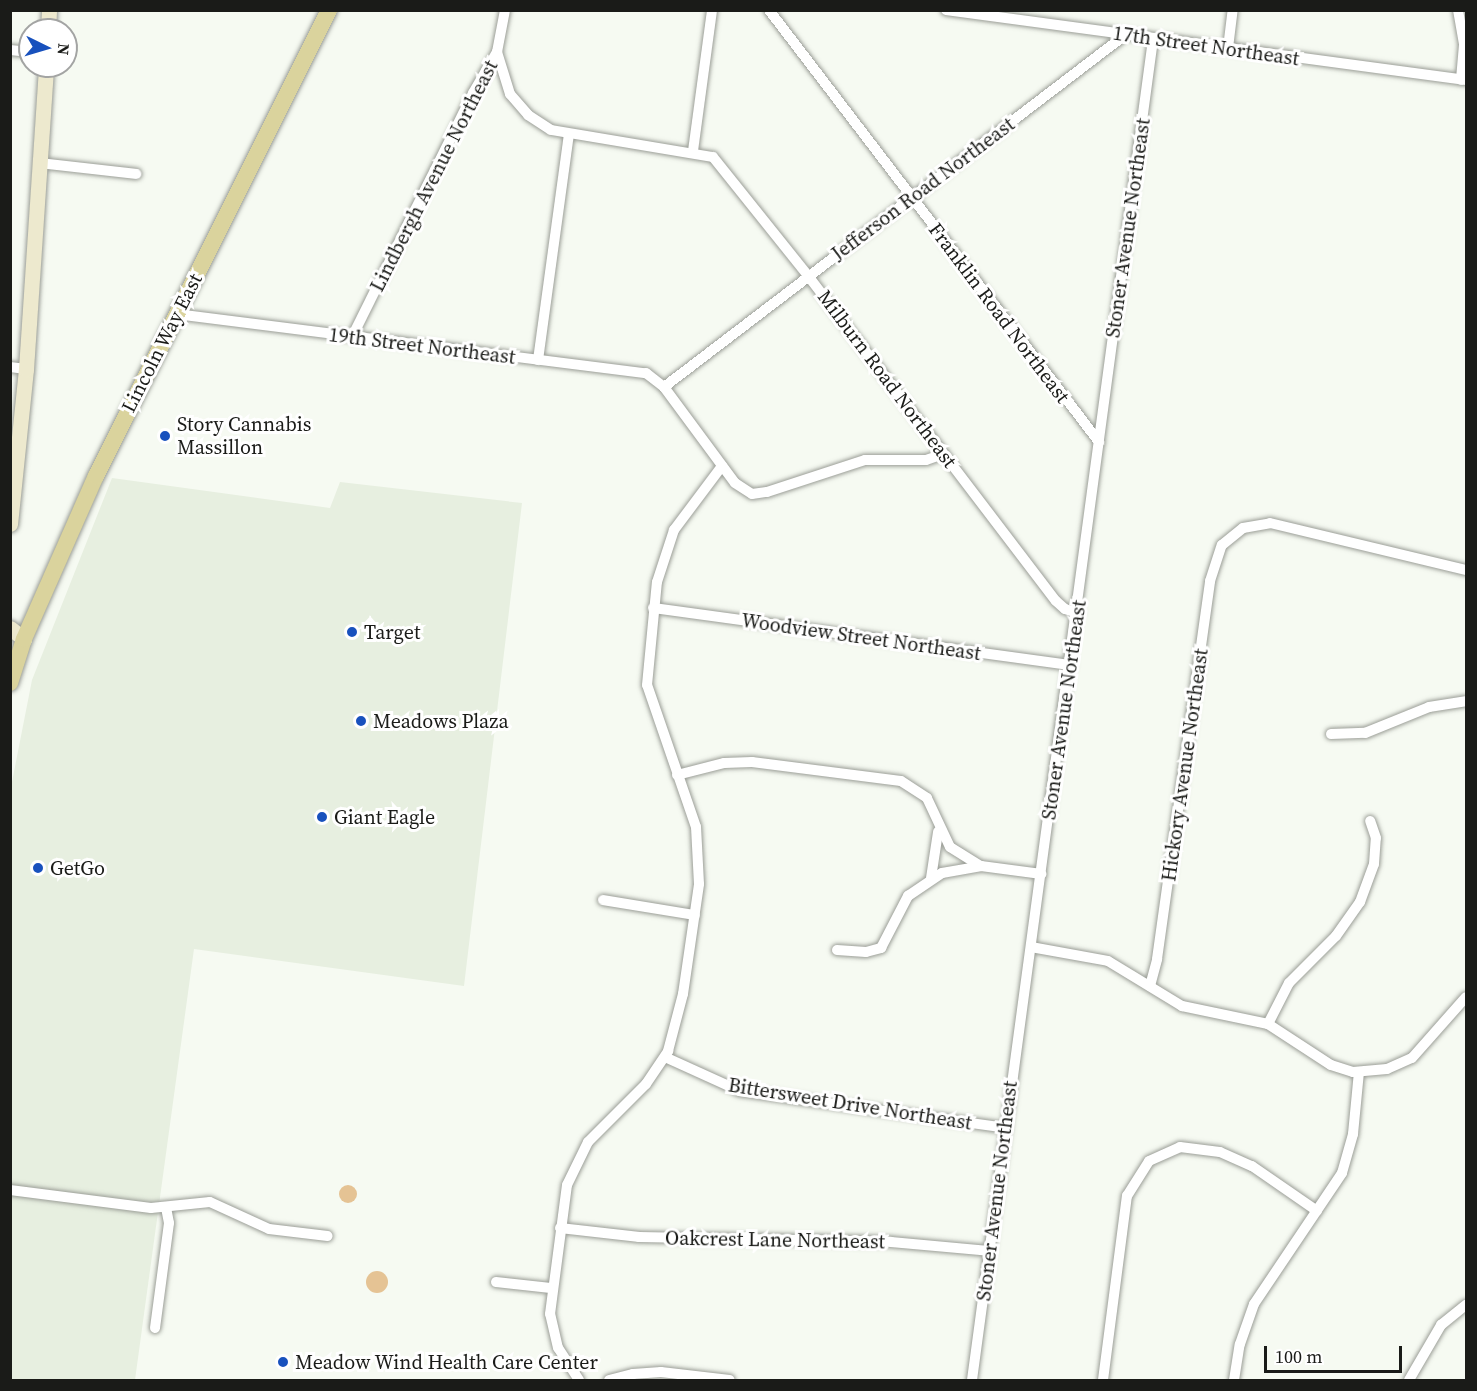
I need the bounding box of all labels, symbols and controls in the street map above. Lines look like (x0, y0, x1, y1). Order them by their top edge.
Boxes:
north arrow (18, 18, 78, 78)
street label: 17th Street Northeast (1111, 21, 1301, 71)
text: N (52, 43, 75, 56)
street label: Lindbergh Avenue Northeast (365, 56, 503, 296)
street label: Jefferson Road Northeast (827, 112, 1019, 266)
street label: Stoner Avenue Northeast (1101, 117, 1155, 339)
street label: Franklin Road Northeast (923, 218, 1075, 408)
street label: Lincoln Way East (116, 269, 208, 417)
street label: Milburn Road Northeast (812, 285, 962, 473)
street label: 19th Street Northeast (327, 323, 517, 369)
place label: Story Cannabis Massillon (177, 412, 311, 459)
marker: Story Cannabis Massillon (158, 429, 172, 443)
street label: Stoner Avenue Northeast (1037, 599, 1091, 821)
street label: Woodview Street Northeast (740, 608, 982, 666)
place label: Target (364, 620, 420, 644)
marker: Target (345, 625, 359, 639)
street label: Hickory Avenue Northeast (1157, 647, 1213, 883)
place label: Meadows Plaza (373, 709, 509, 733)
marker: Meadows Plaza (354, 714, 368, 728)
place label: Giant Eagle (334, 805, 435, 829)
marker: Giant Eagle (315, 810, 329, 824)
place label: GetGo (50, 856, 105, 880)
marker: GetGo (31, 861, 45, 875)
street label: Bittersweet Drive Northeast (726, 1073, 974, 1135)
street label: Stoner Avenue Northeast (972, 1080, 1022, 1302)
street label: Oakcrest Lane Northeast (665, 1226, 885, 1254)
scale bar (1267, 1334, 1405, 1372)
text: 100 m (1275, 1344, 1322, 1369)
place label: Meadow Wind Health Care Center (295, 1350, 598, 1374)
marker: Meadow Wind Health Care Center (276, 1355, 290, 1369)

